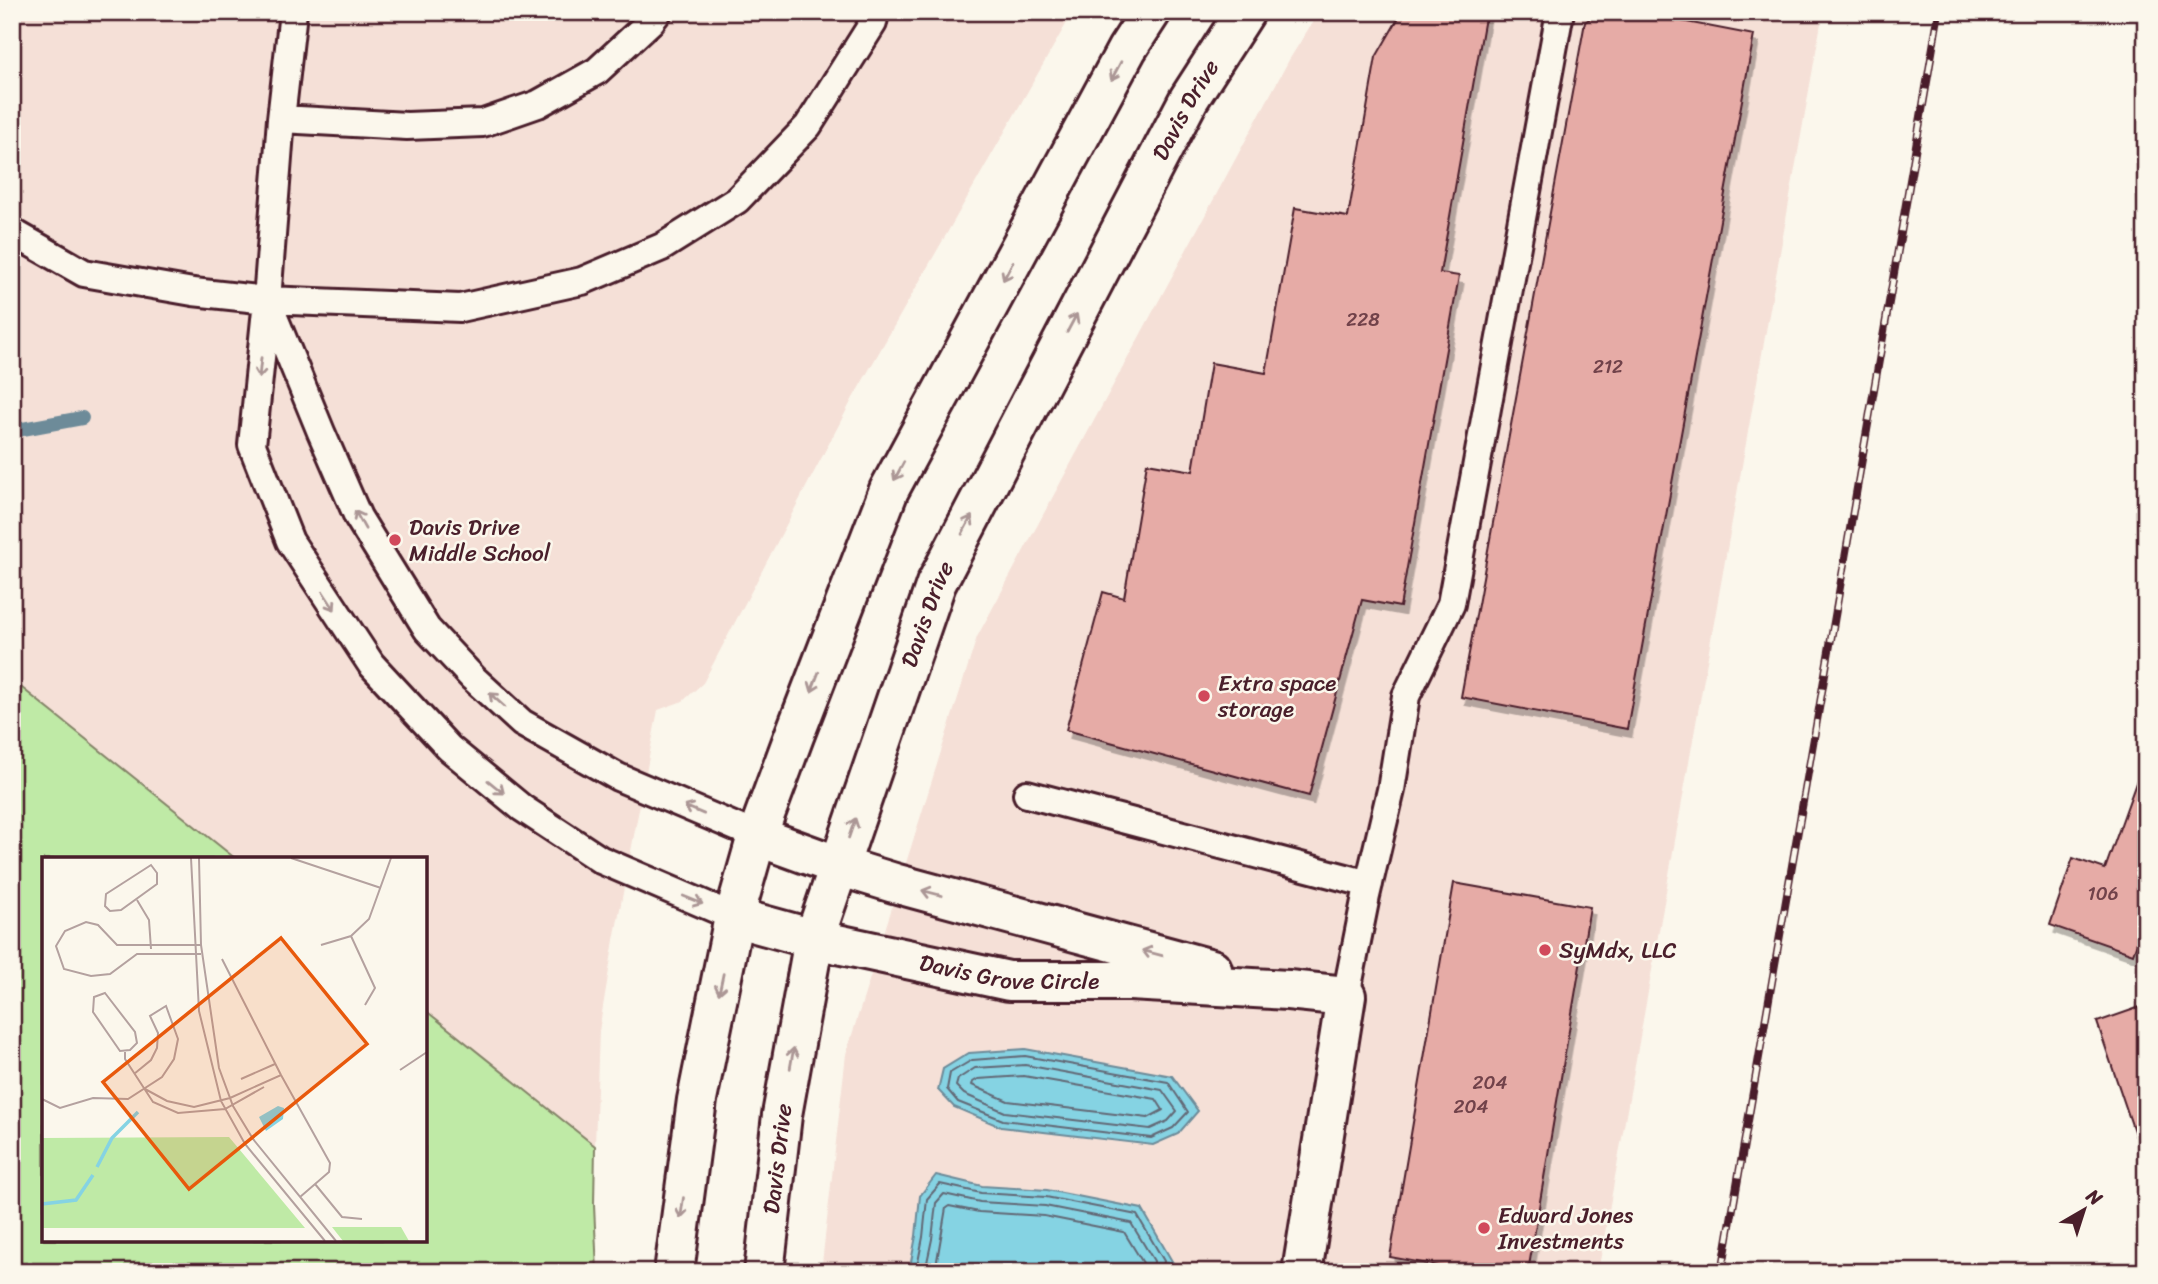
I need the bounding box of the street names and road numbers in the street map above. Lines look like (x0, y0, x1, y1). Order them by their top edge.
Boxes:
street label: Davis Drive (1140, 51, 1231, 168)
street label: Davis Drive (889, 553, 966, 673)
street label: Davis Grove Circle (916, 942, 1099, 1002)
street label: Davis Drive (751, 1100, 805, 1216)

